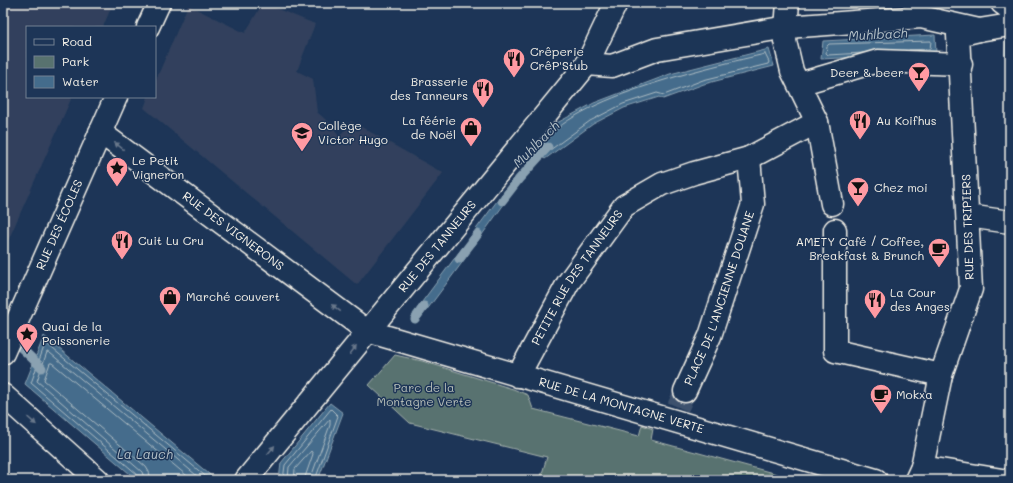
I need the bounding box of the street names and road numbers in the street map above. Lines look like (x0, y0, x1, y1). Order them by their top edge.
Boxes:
street label: RUE DES TRIPIERS (957, 174, 977, 280)
street label: RUE DES ÉCOLES (32, 177, 86, 272)
street label: RUE DES VIGNERONS (180, 187, 288, 274)
street label: RUE DES TANNEURS (394, 196, 479, 295)
street label: PETITE RUE DES TANNEURS (527, 206, 626, 348)
street label: PLACE DE L'ANCIENNE DOUANE (680, 209, 757, 388)
street label: RUE DE LA MONTAGNE VERTE (537, 373, 706, 436)

